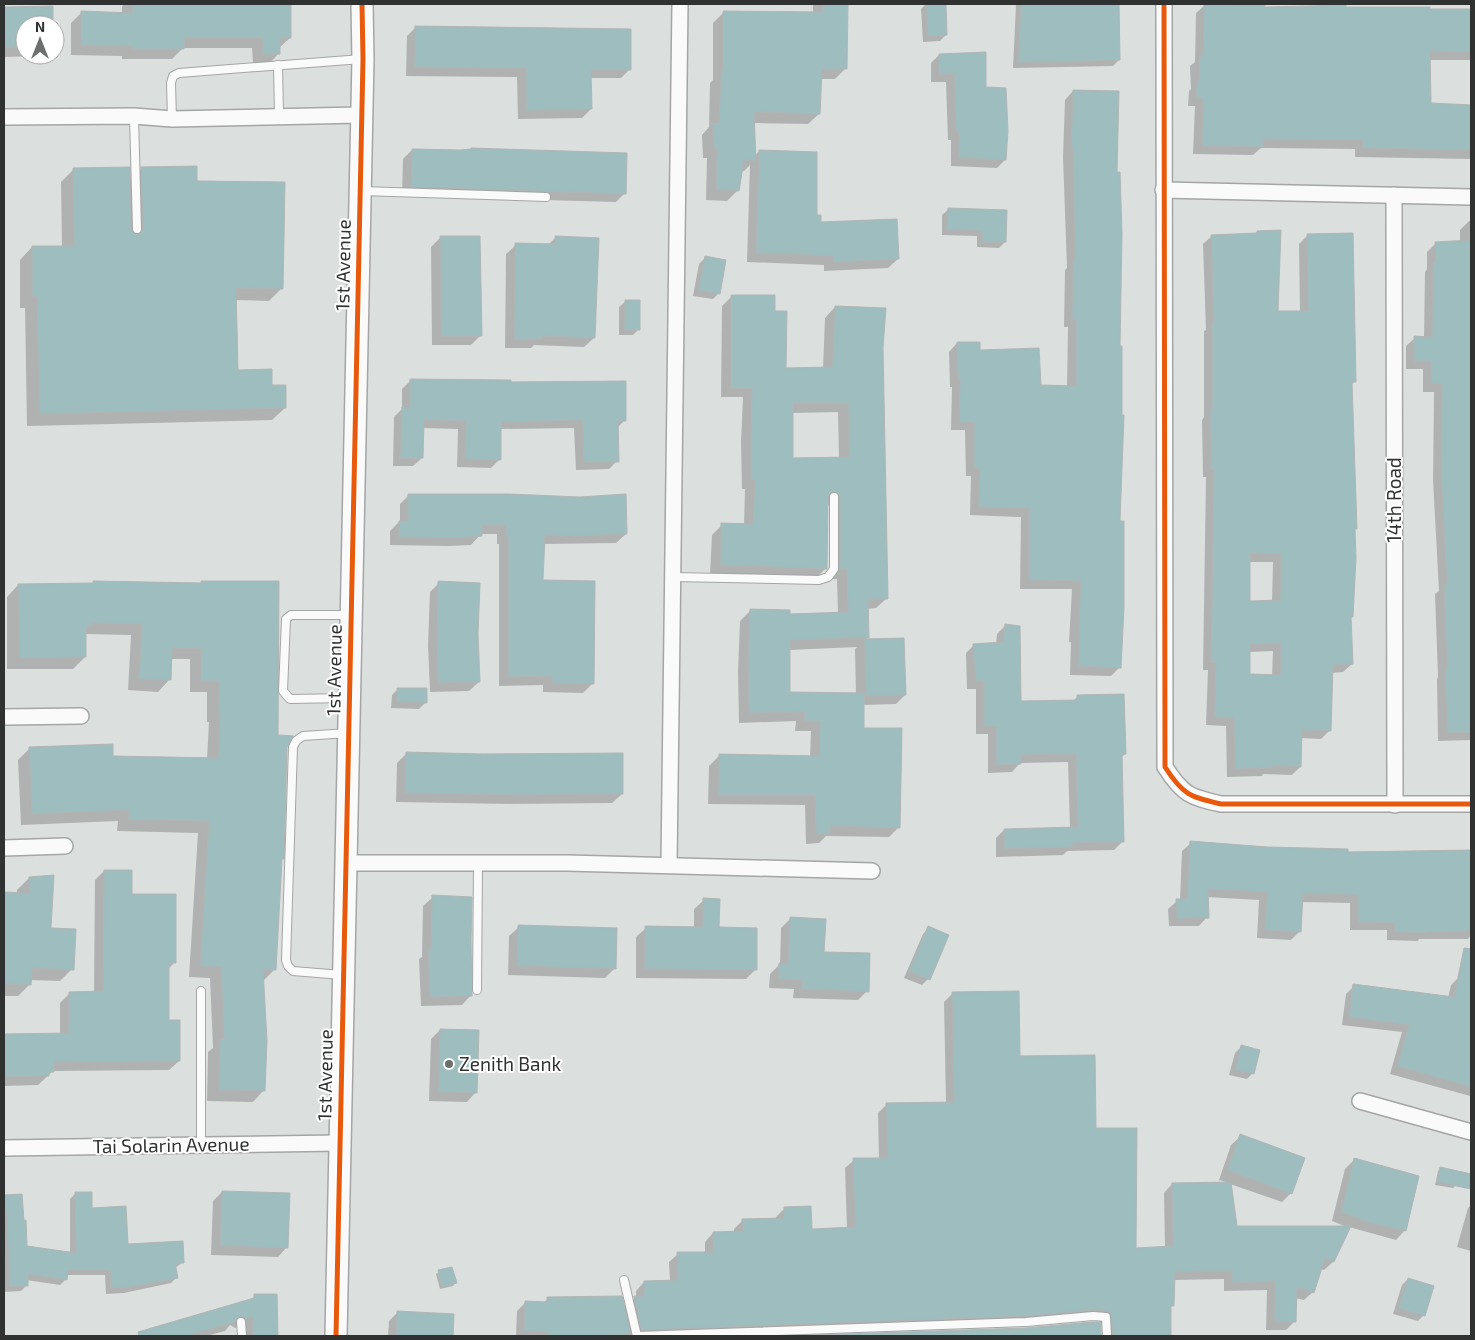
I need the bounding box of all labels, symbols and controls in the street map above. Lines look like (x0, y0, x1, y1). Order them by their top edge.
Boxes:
north arrow (15, 15, 65, 65)
text: N (35, 18, 45, 35)
street label: 1st Avenue (330, 219, 355, 311)
street label: 14th Road (1382, 457, 1405, 543)
street label: 1st Avenue (321, 624, 346, 716)
street label: 1st Avenue (312, 1029, 337, 1121)
place label: Zenith Bank (459, 1052, 561, 1075)
marker: Zenith Bank (443, 1058, 455, 1070)
street label: Tai Solarin Avenue (92, 1132, 250, 1157)

